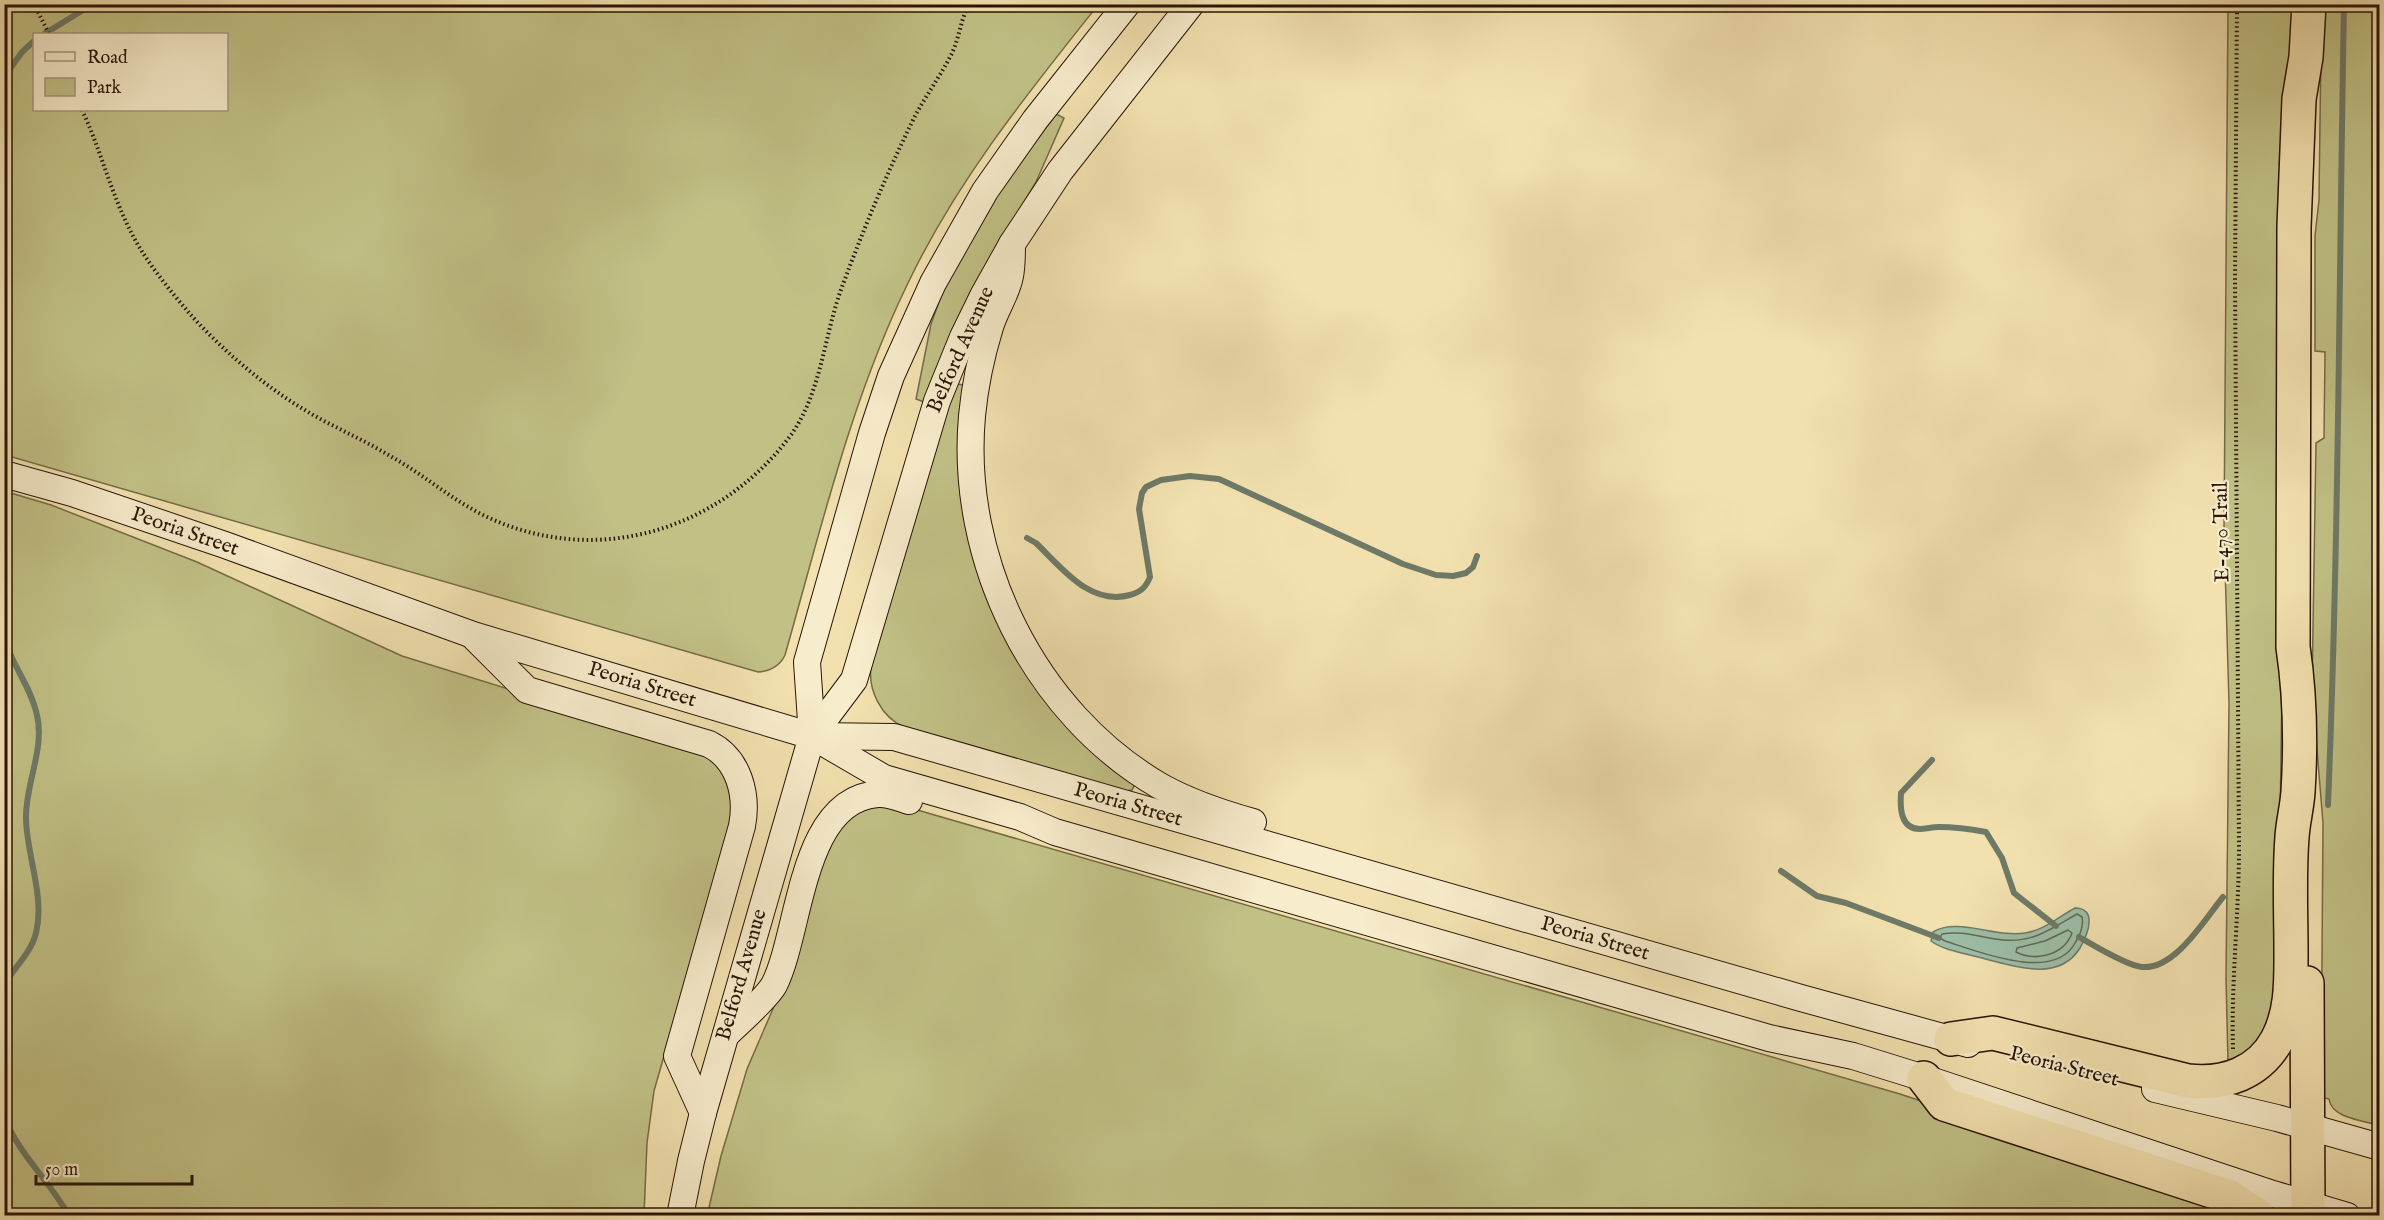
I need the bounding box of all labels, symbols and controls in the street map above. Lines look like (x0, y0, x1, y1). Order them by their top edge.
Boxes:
legend (33, 33, 228, 111)
text: Road (87, 47, 128, 70)
text: Park (87, 77, 122, 100)
street label: Belford Avenue (921, 282, 1001, 417)
street label: E-470 Trail (2208, 481, 2236, 582)
street label: Peoria Street (128, 501, 242, 563)
street label: Peoria Street (585, 656, 699, 714)
street label: Peoria Street (1070, 777, 1186, 833)
street label: Belford Avenue (710, 906, 774, 1044)
street label: Peoria Street (1537, 911, 1653, 967)
street label: Peoria Street (2006, 1040, 2122, 1094)
scale bar (36, 1148, 192, 1186)
text: 50 m (45, 1159, 78, 1182)

